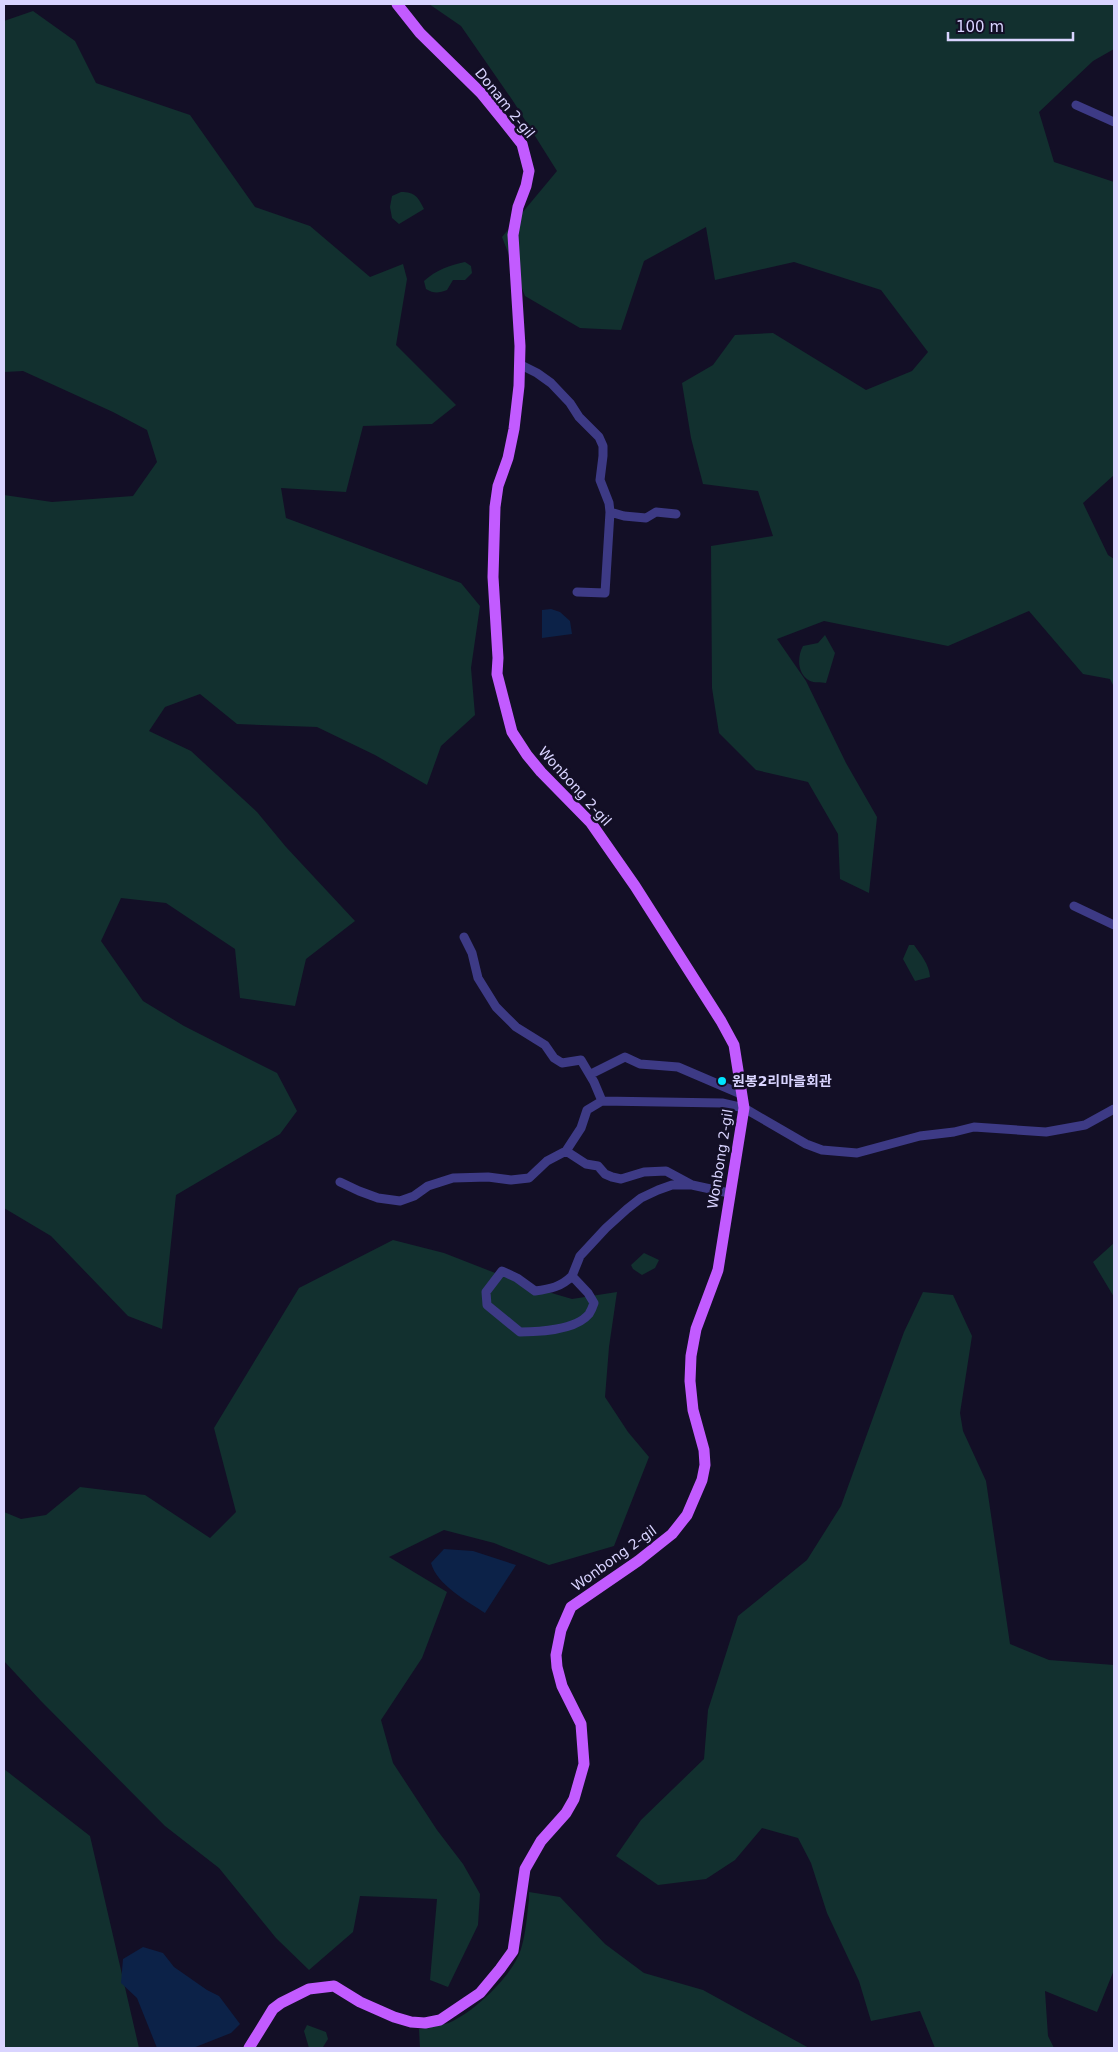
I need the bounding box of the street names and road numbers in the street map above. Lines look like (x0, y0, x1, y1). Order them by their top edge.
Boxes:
street label: Donam 2-gil (472, 65, 538, 141)
street label: Wonbong 2-gil (535, 743, 615, 829)
street label: Wonbong 2-gil (704, 1108, 736, 1210)
street label: Wonbong 2-gil (569, 1522, 659, 1594)

